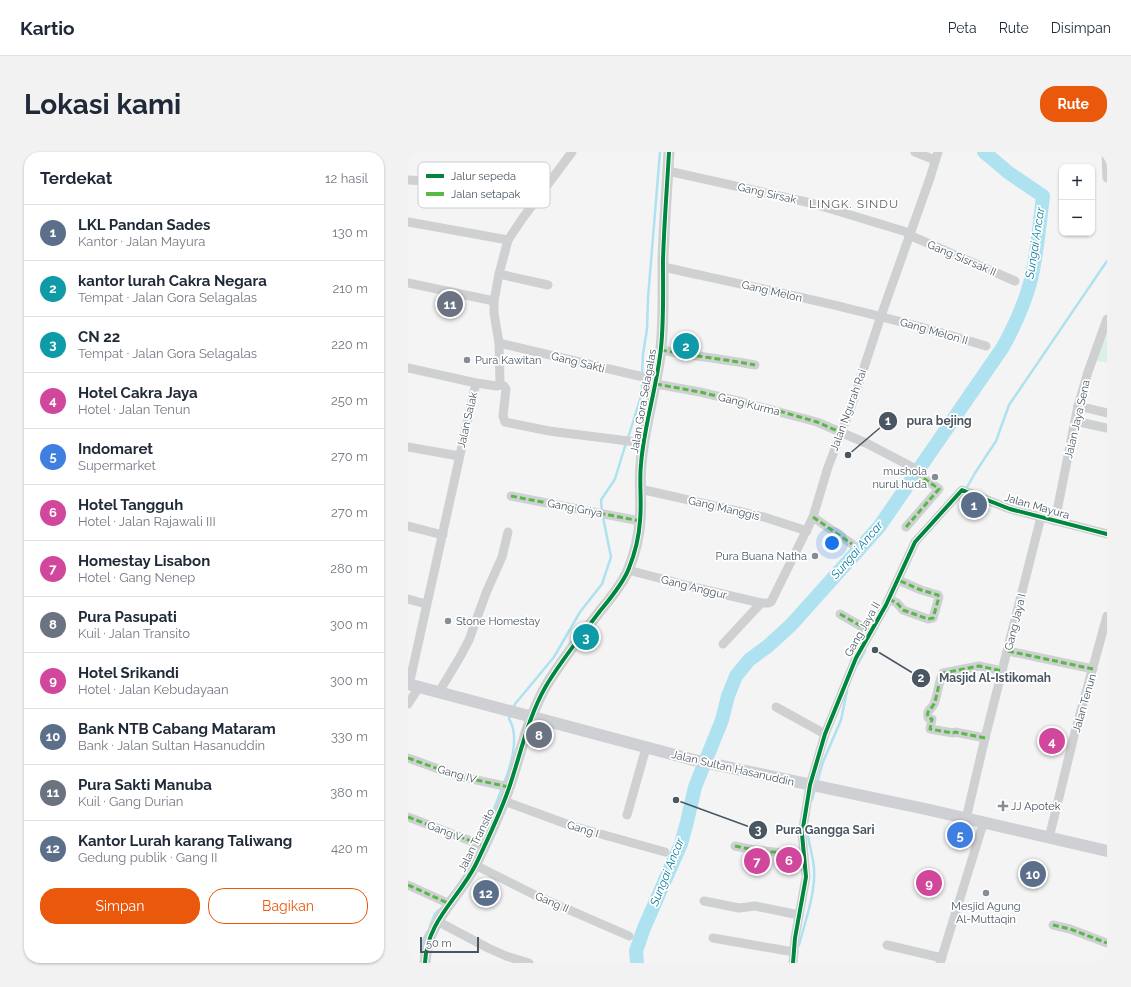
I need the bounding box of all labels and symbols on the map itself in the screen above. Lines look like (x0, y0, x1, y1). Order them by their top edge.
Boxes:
legend (418, 162, 550, 208)
text: Jalur sepeda (451, 170, 516, 183)
street label: Gang Sirsak (736, 180, 798, 207)
text: Jalan setapak (451, 188, 521, 201)
district label: LINGK. SINDU (809, 197, 899, 211)
water label: Sungai Ancar (1022, 205, 1048, 281)
street label: Gang Sisrsak II (925, 238, 998, 279)
street label: Gang Melon (740, 278, 803, 305)
pin: 11 (437, 289, 463, 319)
street label: Gang Melon II (898, 316, 969, 347)
pin: 2 (673, 331, 699, 361)
street label: Jalan Gora Selagalas (628, 348, 659, 454)
street label: Gang Sakti (550, 350, 606, 375)
place label: Pura Kawitan (475, 354, 541, 367)
marker: Pura Kawitan (462, 355, 472, 365)
street label: Jalan Ngurah Rai (828, 368, 869, 453)
street label: Jalan Jaya Sena (1062, 379, 1093, 460)
street label: Jalan Salak (455, 391, 480, 449)
street label: Gang Kurma (717, 391, 781, 418)
callout: pura bejing (878, 409, 979, 433)
text: 1 (885, 414, 891, 428)
text: pura bejing (906, 414, 972, 428)
place label: mushola nurul huda (872, 465, 927, 491)
marker: mushola nurul huda (930, 472, 940, 482)
pin: 1 (961, 490, 987, 520)
street label: Jalan Mayura (1003, 491, 1071, 522)
street label: Gang Manggis (687, 494, 761, 523)
street label: Gang Griya (546, 497, 604, 520)
water label: Sungai Ancar (827, 518, 887, 583)
your location (822, 533, 842, 553)
place label: Pura Buana Natha (715, 550, 807, 563)
marker: Pura Buana Natha (810, 551, 820, 561)
street label: Gang Anggur (660, 573, 728, 602)
street label: Gang Jaya I (1002, 592, 1029, 652)
street label: Gang Jaya II (842, 600, 883, 659)
place label: Stone Homestay (456, 615, 540, 628)
marker: Stone Homestay (443, 616, 453, 626)
pin: 3 (573, 622, 599, 652)
callout: Masjid Al-Istikomah (911, 666, 1060, 690)
text: 2 (918, 671, 925, 685)
text: Masjid Al-Istikomah (939, 671, 1051, 685)
street label: Jalan Tenun (1070, 672, 1099, 734)
pin: 8 (526, 720, 552, 750)
pin: 4 (1039, 726, 1065, 756)
street label: Jalan Sultan Hasanuddin (670, 748, 795, 789)
street label: Gang IV (436, 763, 478, 786)
place label: JJ Apotek (1011, 800, 1061, 813)
marker: JJ Apotek (998, 801, 1008, 811)
street label: Jalan Transito (456, 806, 498, 874)
street label: Gang I (565, 818, 600, 840)
callout: Pura Gangga Sari (748, 818, 883, 842)
street label: Gang V (425, 819, 465, 844)
pin: 5 (947, 820, 973, 850)
text: 3 (755, 823, 762, 837)
text: Pura Gangga Sari (775, 823, 875, 837)
water label: Sungai Ancar (647, 835, 687, 909)
pin: 6 (776, 845, 802, 875)
pin: 7 (744, 846, 770, 876)
pin: 10 (1020, 859, 1046, 889)
pin: 9 (916, 868, 942, 898)
pin: 12 (473, 878, 499, 908)
marker: Mesjid Agung Al-Muttaqin (981, 888, 991, 898)
street label: Gang II (533, 890, 571, 915)
place label: Mesjid Agung Al-Muttaqin (951, 900, 1021, 926)
scale bar (420, 935, 479, 954)

